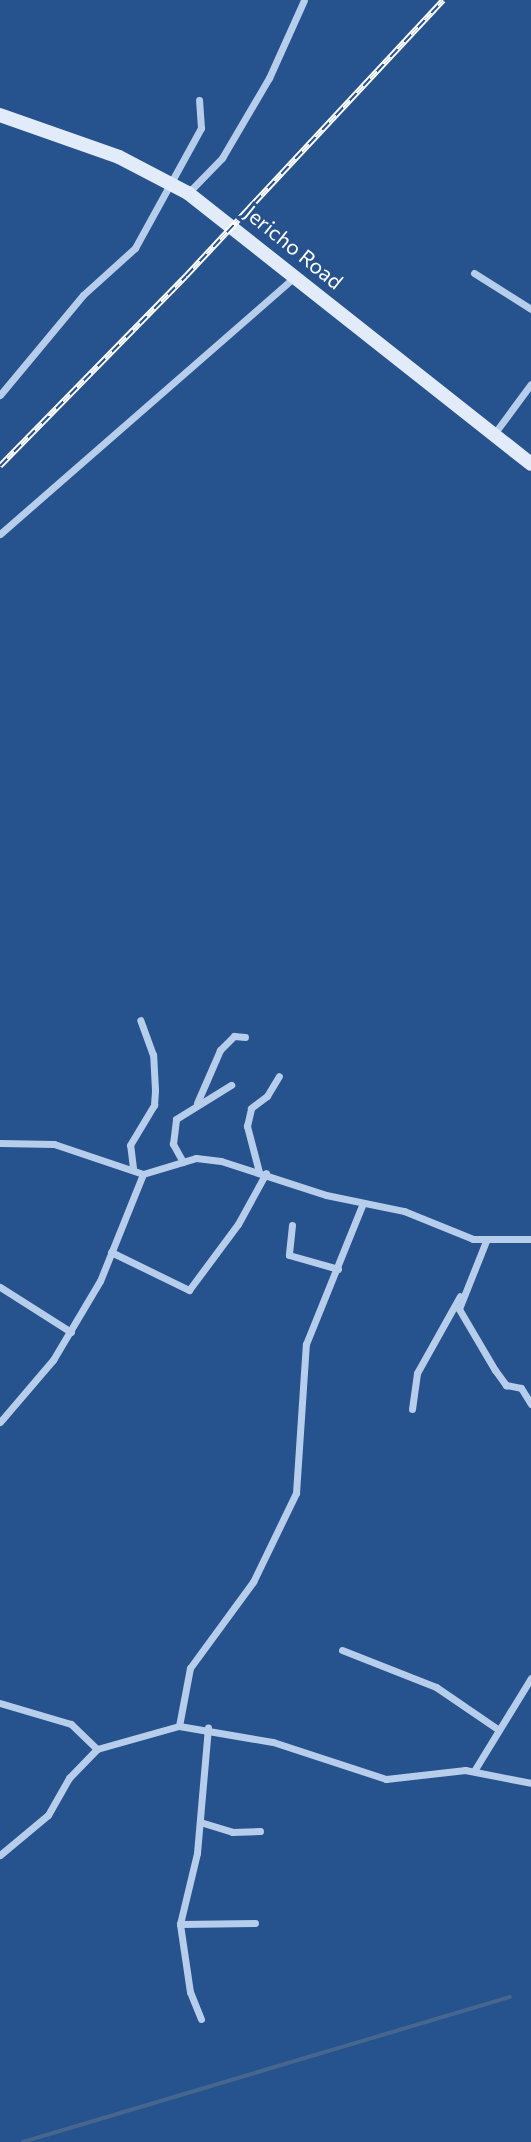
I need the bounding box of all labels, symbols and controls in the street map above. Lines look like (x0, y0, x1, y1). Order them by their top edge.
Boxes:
street label: Jericho Road (240, 200, 348, 294)

